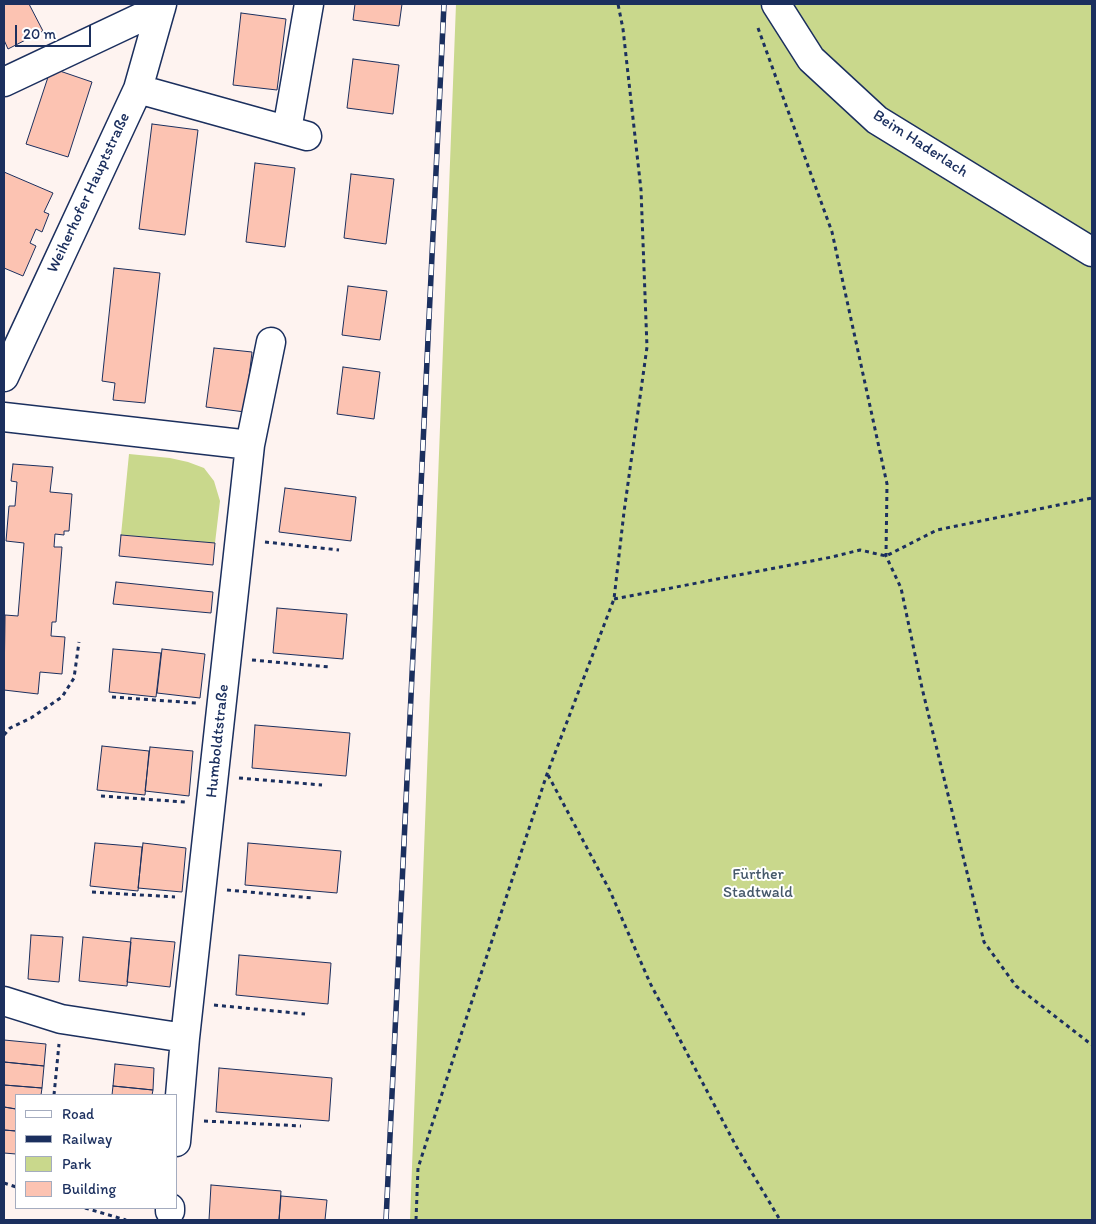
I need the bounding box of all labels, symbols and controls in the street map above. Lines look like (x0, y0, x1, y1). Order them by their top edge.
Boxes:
scale bar (18, 15, 94, 47)
text: 20 m (23, 25, 56, 43)
street label: Beim Haderlach (869, 106, 971, 182)
street label: Weiherhofer Hauptstraße (43, 110, 135, 276)
street label: Humboldtstraße (202, 683, 234, 799)
park label: Fürther Stadtwald (723, 865, 793, 903)
legend (15, 1094, 178, 1209)
text: Road (62, 1105, 94, 1123)
text: Railway (62, 1130, 112, 1148)
text: Park (62, 1155, 92, 1173)
text: Building (62, 1180, 116, 1198)

